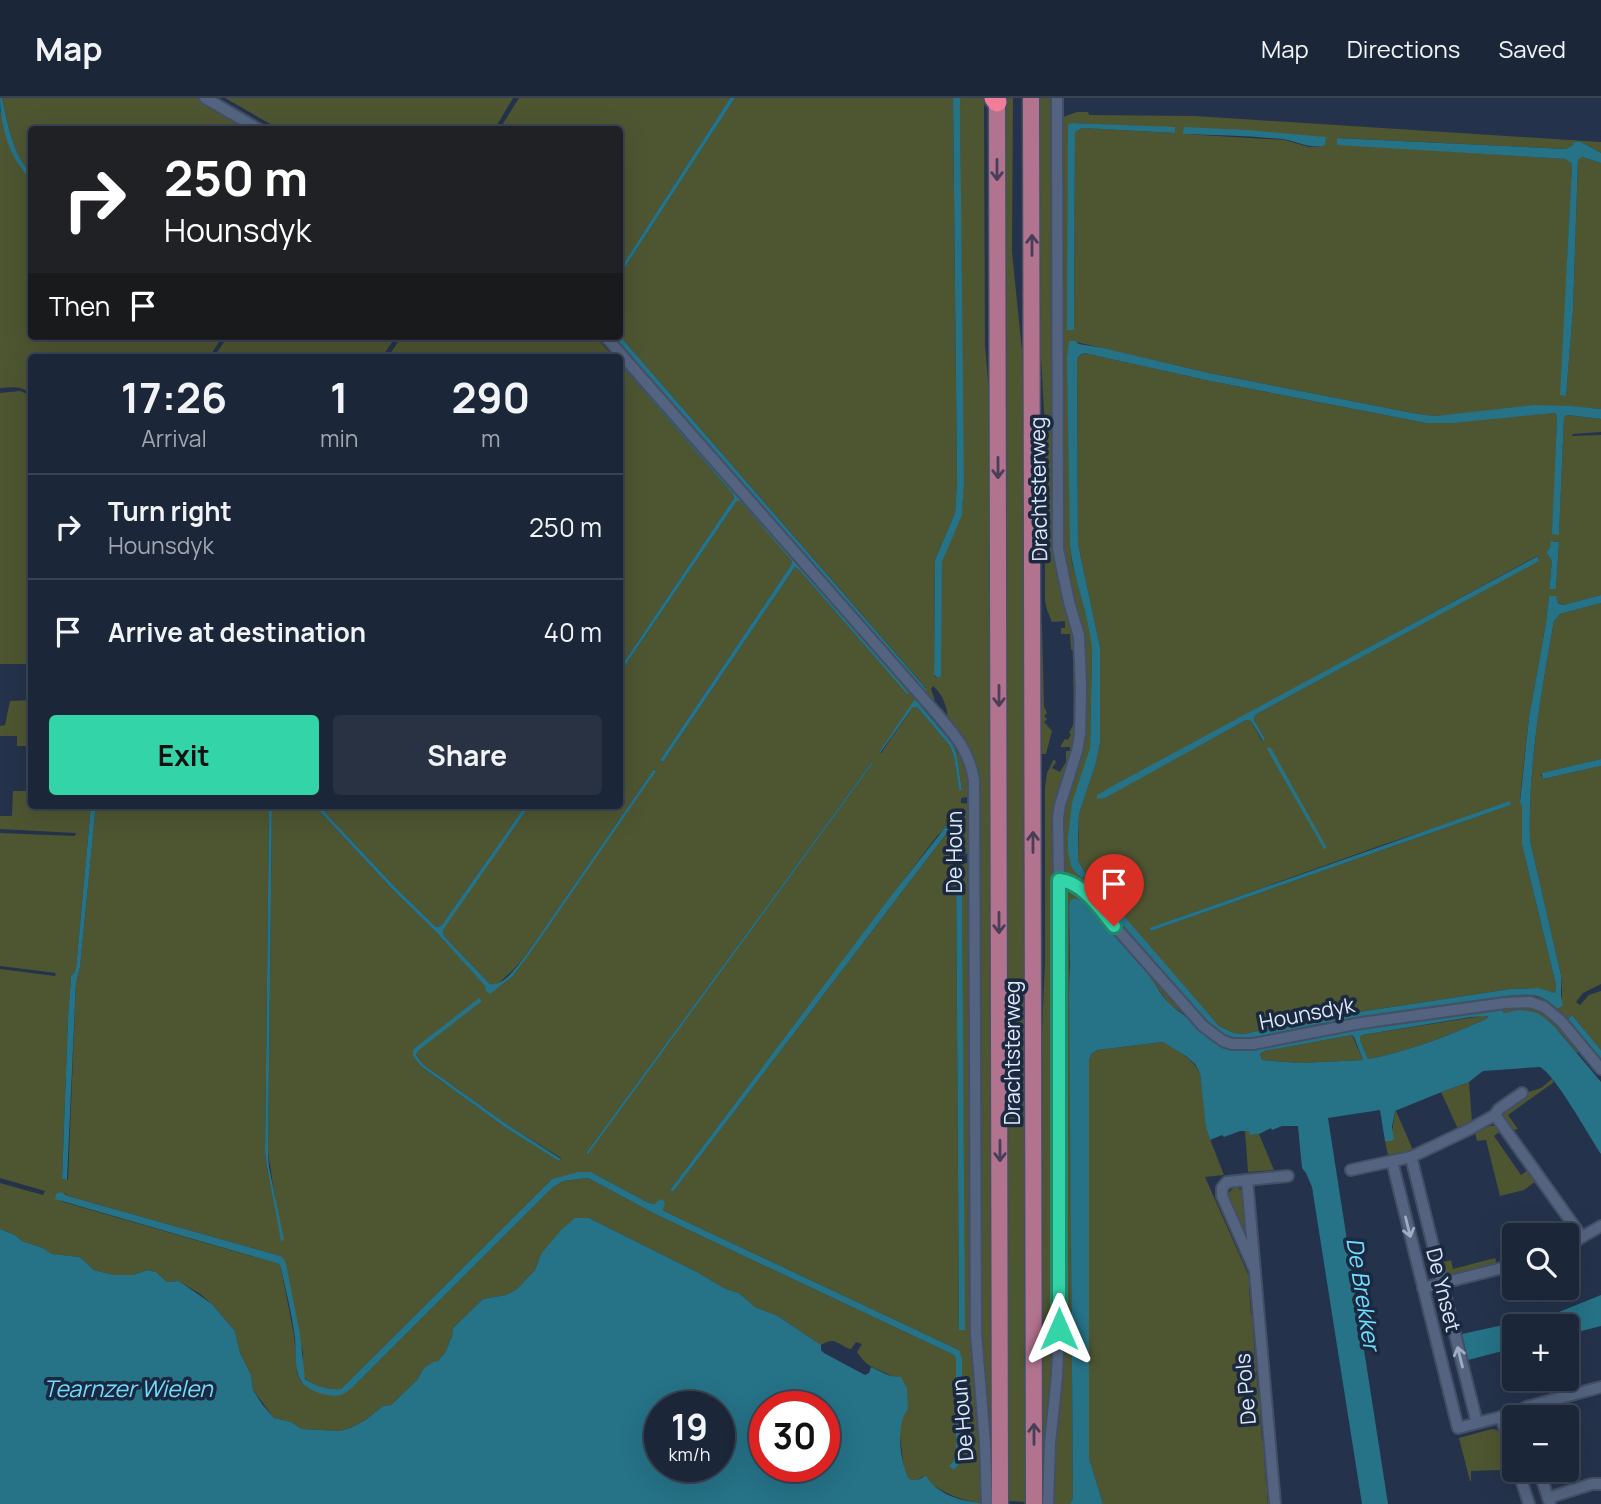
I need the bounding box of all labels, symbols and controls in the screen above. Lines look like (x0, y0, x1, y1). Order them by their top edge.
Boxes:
text: Map (35, 26, 103, 71)
text: Map (1261, 32, 1309, 65)
text: Directions (1347, 32, 1460, 65)
text: Saved (1498, 32, 1566, 65)
text: 250 m (164, 144, 308, 211)
icon: right (49, 154, 140, 245)
one-way arrow (990, 158, 1004, 181)
text: Hounsdyk (164, 208, 311, 252)
one-way arrow (1025, 234, 1039, 257)
icon: arrive (124, 287, 162, 325)
text: Then (49, 288, 110, 324)
text: 17:26 (121, 368, 227, 426)
text: 1 (330, 368, 348, 426)
text: 290 (451, 368, 530, 426)
street label: Drachtsterweg (1023, 416, 1053, 562)
text: Arrival (141, 422, 207, 454)
text: min (320, 422, 359, 454)
text: m (481, 422, 501, 454)
one-way arrow (991, 457, 1005, 480)
text: Turn right (108, 493, 232, 529)
icon: right (49, 508, 87, 546)
text: 250 m (529, 509, 602, 545)
text: Hounsdyk (108, 529, 214, 561)
icon: arrive (49, 613, 87, 651)
text: Arrive at destination (108, 614, 366, 650)
text: 40 m (544, 614, 602, 650)
one-way arrow (992, 684, 1006, 707)
button: Exit (49, 715, 319, 795)
button: Share (333, 715, 602, 795)
street label: De Houn (940, 811, 968, 893)
one-way arrow (1026, 831, 1040, 854)
pin (1084, 854, 1144, 926)
icon: arrive (1095, 865, 1133, 903)
one-way arrow (992, 911, 1006, 934)
street label: Drachtsterweg (998, 981, 1026, 1125)
street label: Hounsdyk (1257, 990, 1358, 1036)
one-way arrow (993, 1139, 1007, 1162)
one-way arrow (1402, 1215, 1415, 1238)
map controls (1502, 1223, 1579, 1482)
button: search (1502, 1223, 1579, 1300)
water label: De Brekker (1339, 1235, 1389, 1355)
street label: De Ynset (1420, 1245, 1468, 1335)
position arrow (1022, 1292, 1096, 1366)
button: + (1502, 1314, 1579, 1391)
one-way arrow (1453, 1346, 1467, 1369)
street label: De Pols (1228, 1352, 1262, 1426)
water label: Tearnzer Wielen (43, 1372, 214, 1404)
street label: De Houn (944, 1378, 980, 1462)
speed limit sign: 30 (749, 1391, 840, 1482)
text: 19 (671, 1403, 708, 1451)
button: − (1502, 1405, 1579, 1482)
one-way arrow (1027, 1423, 1041, 1446)
text: km/h (669, 1442, 710, 1466)

